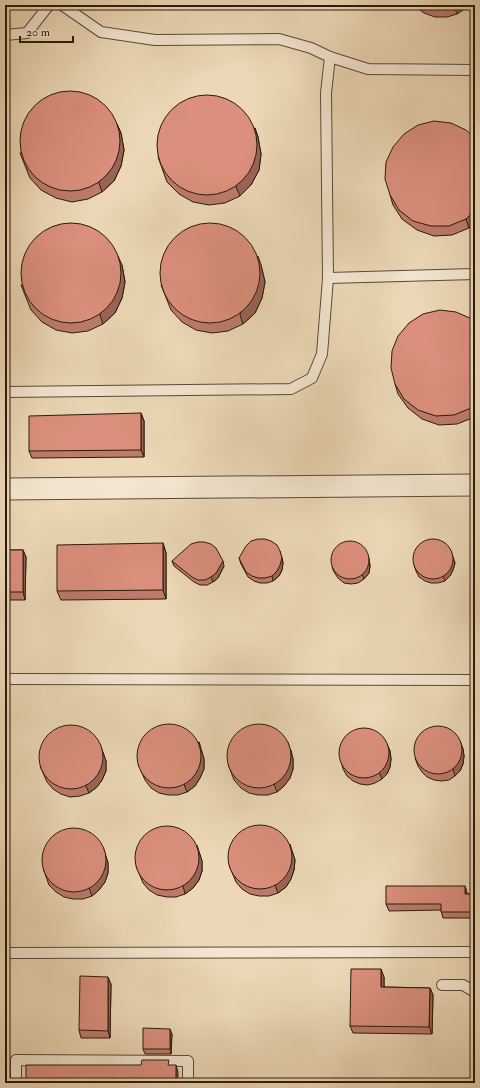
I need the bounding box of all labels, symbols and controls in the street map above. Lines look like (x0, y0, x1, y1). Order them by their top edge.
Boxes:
scale bar (20, 18, 73, 44)
text: 20 m (26, 25, 51, 40)

